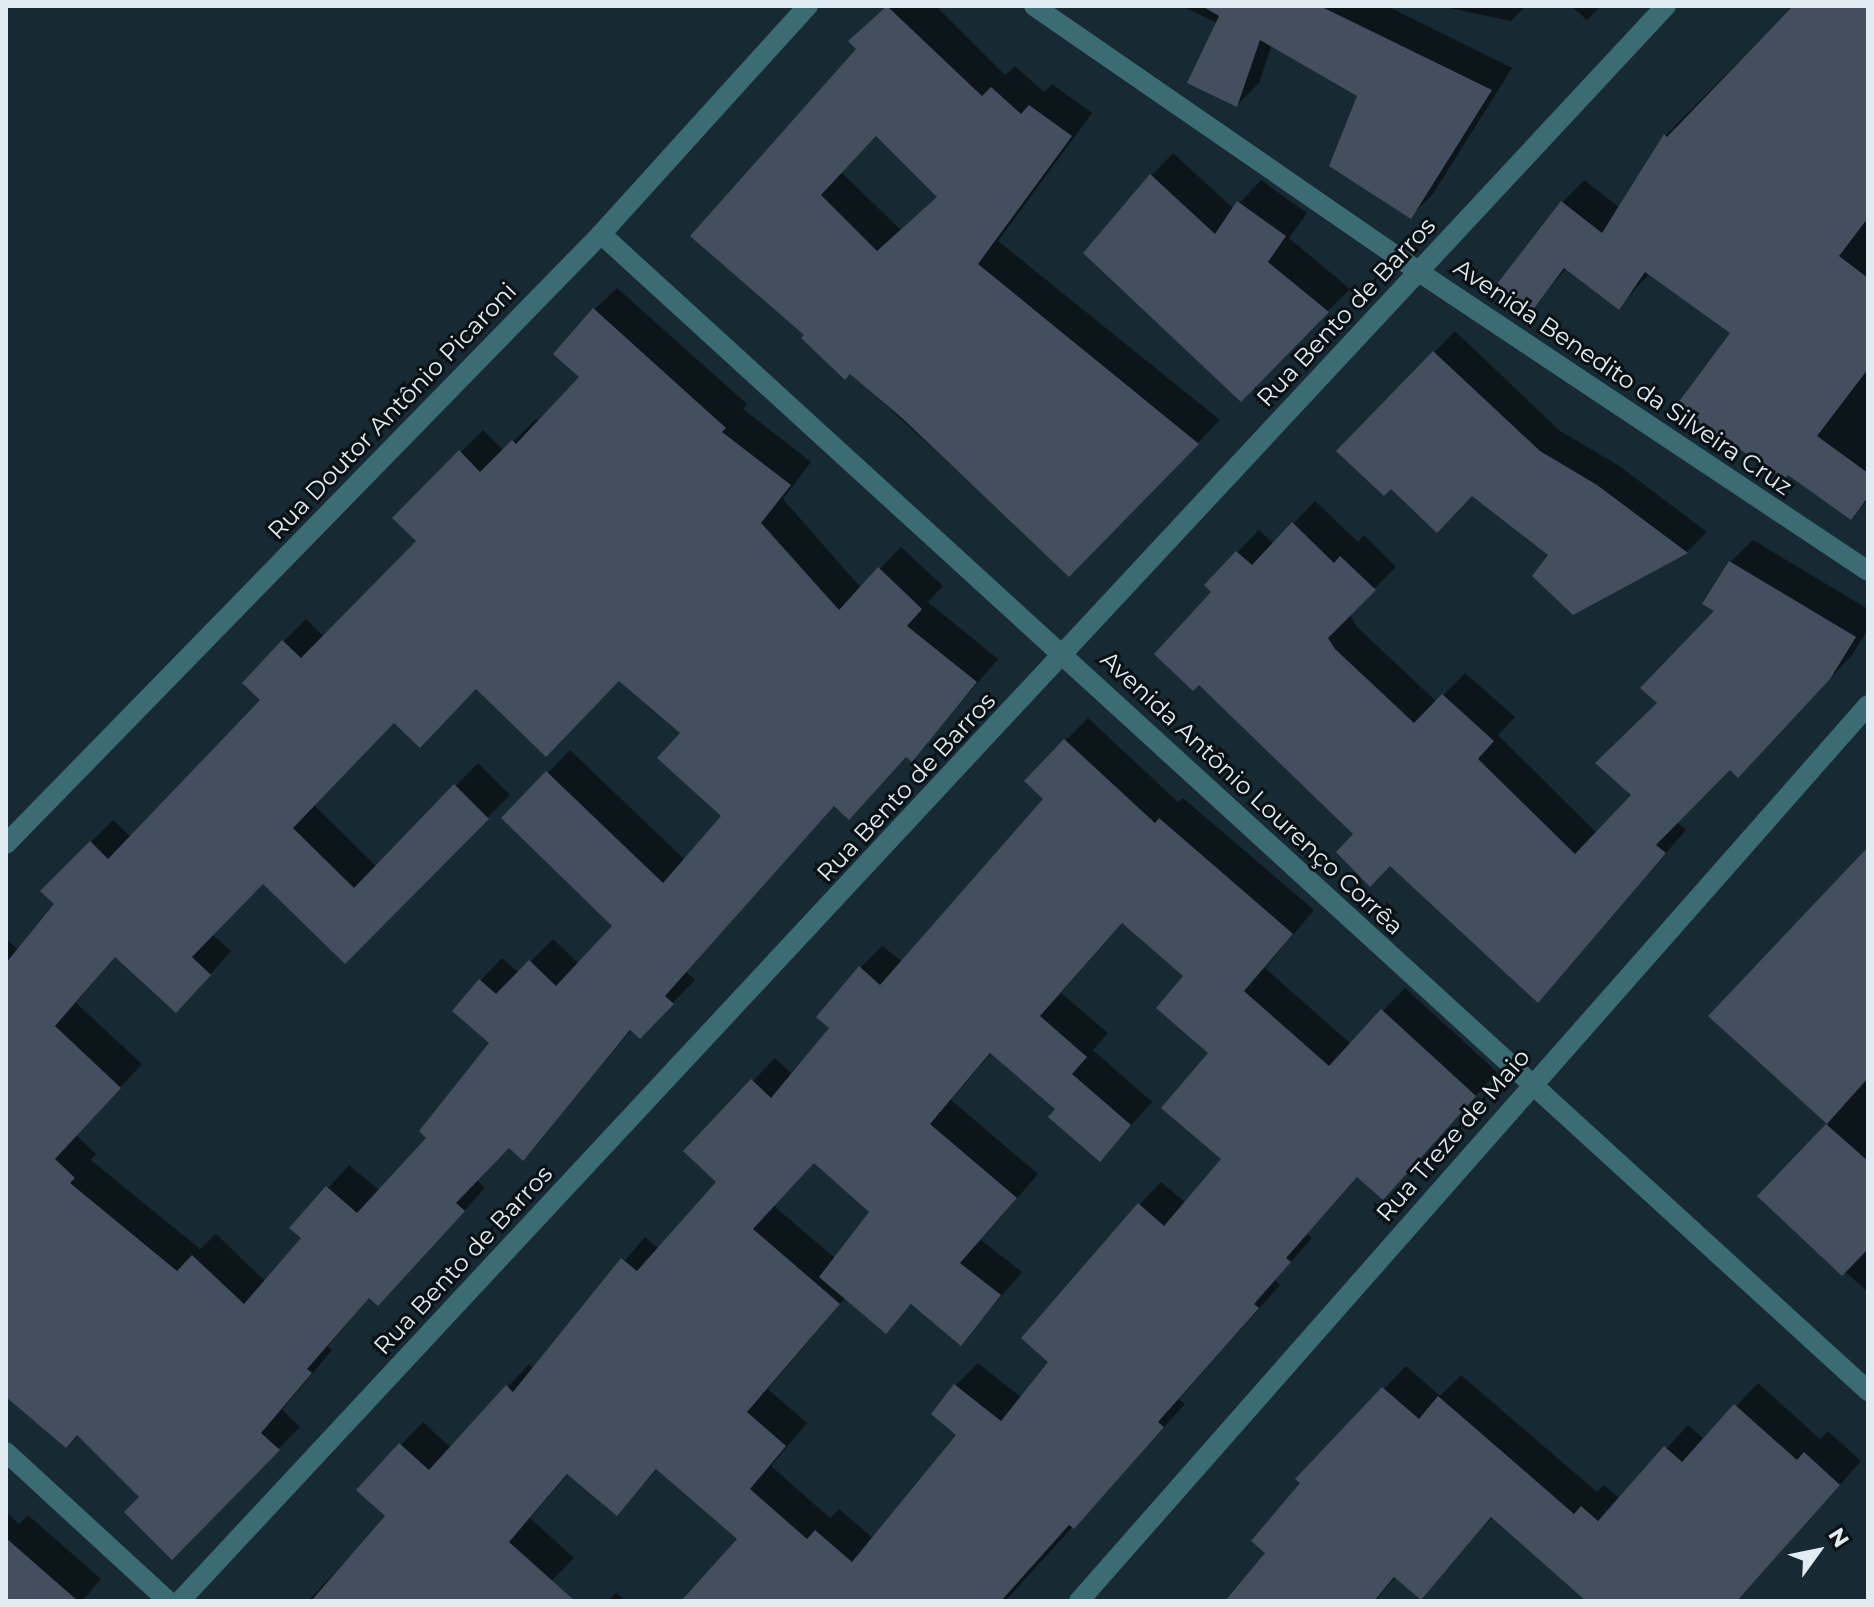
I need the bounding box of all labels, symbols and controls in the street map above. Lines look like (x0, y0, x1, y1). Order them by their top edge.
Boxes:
street label: Rua Bento de Barros (1251, 211, 1441, 413)
street label: Avenida Benedito da Silveira Cruz (1448, 253, 1798, 501)
street label: Rua Doutor Antônio Picaroni (262, 277, 522, 545)
street label: Avenida Antônio Lourenço Corrêa (1095, 645, 1409, 941)
street label: Rua Bento de Barros (811, 686, 1001, 888)
street label: Rua Treze de Maio (1370, 1043, 1536, 1227)
street label: Rua Bento de Barros (368, 1159, 558, 1361)
north arrow (1778, 1511, 1858, 1591)
text: N (1822, 1523, 1855, 1552)

